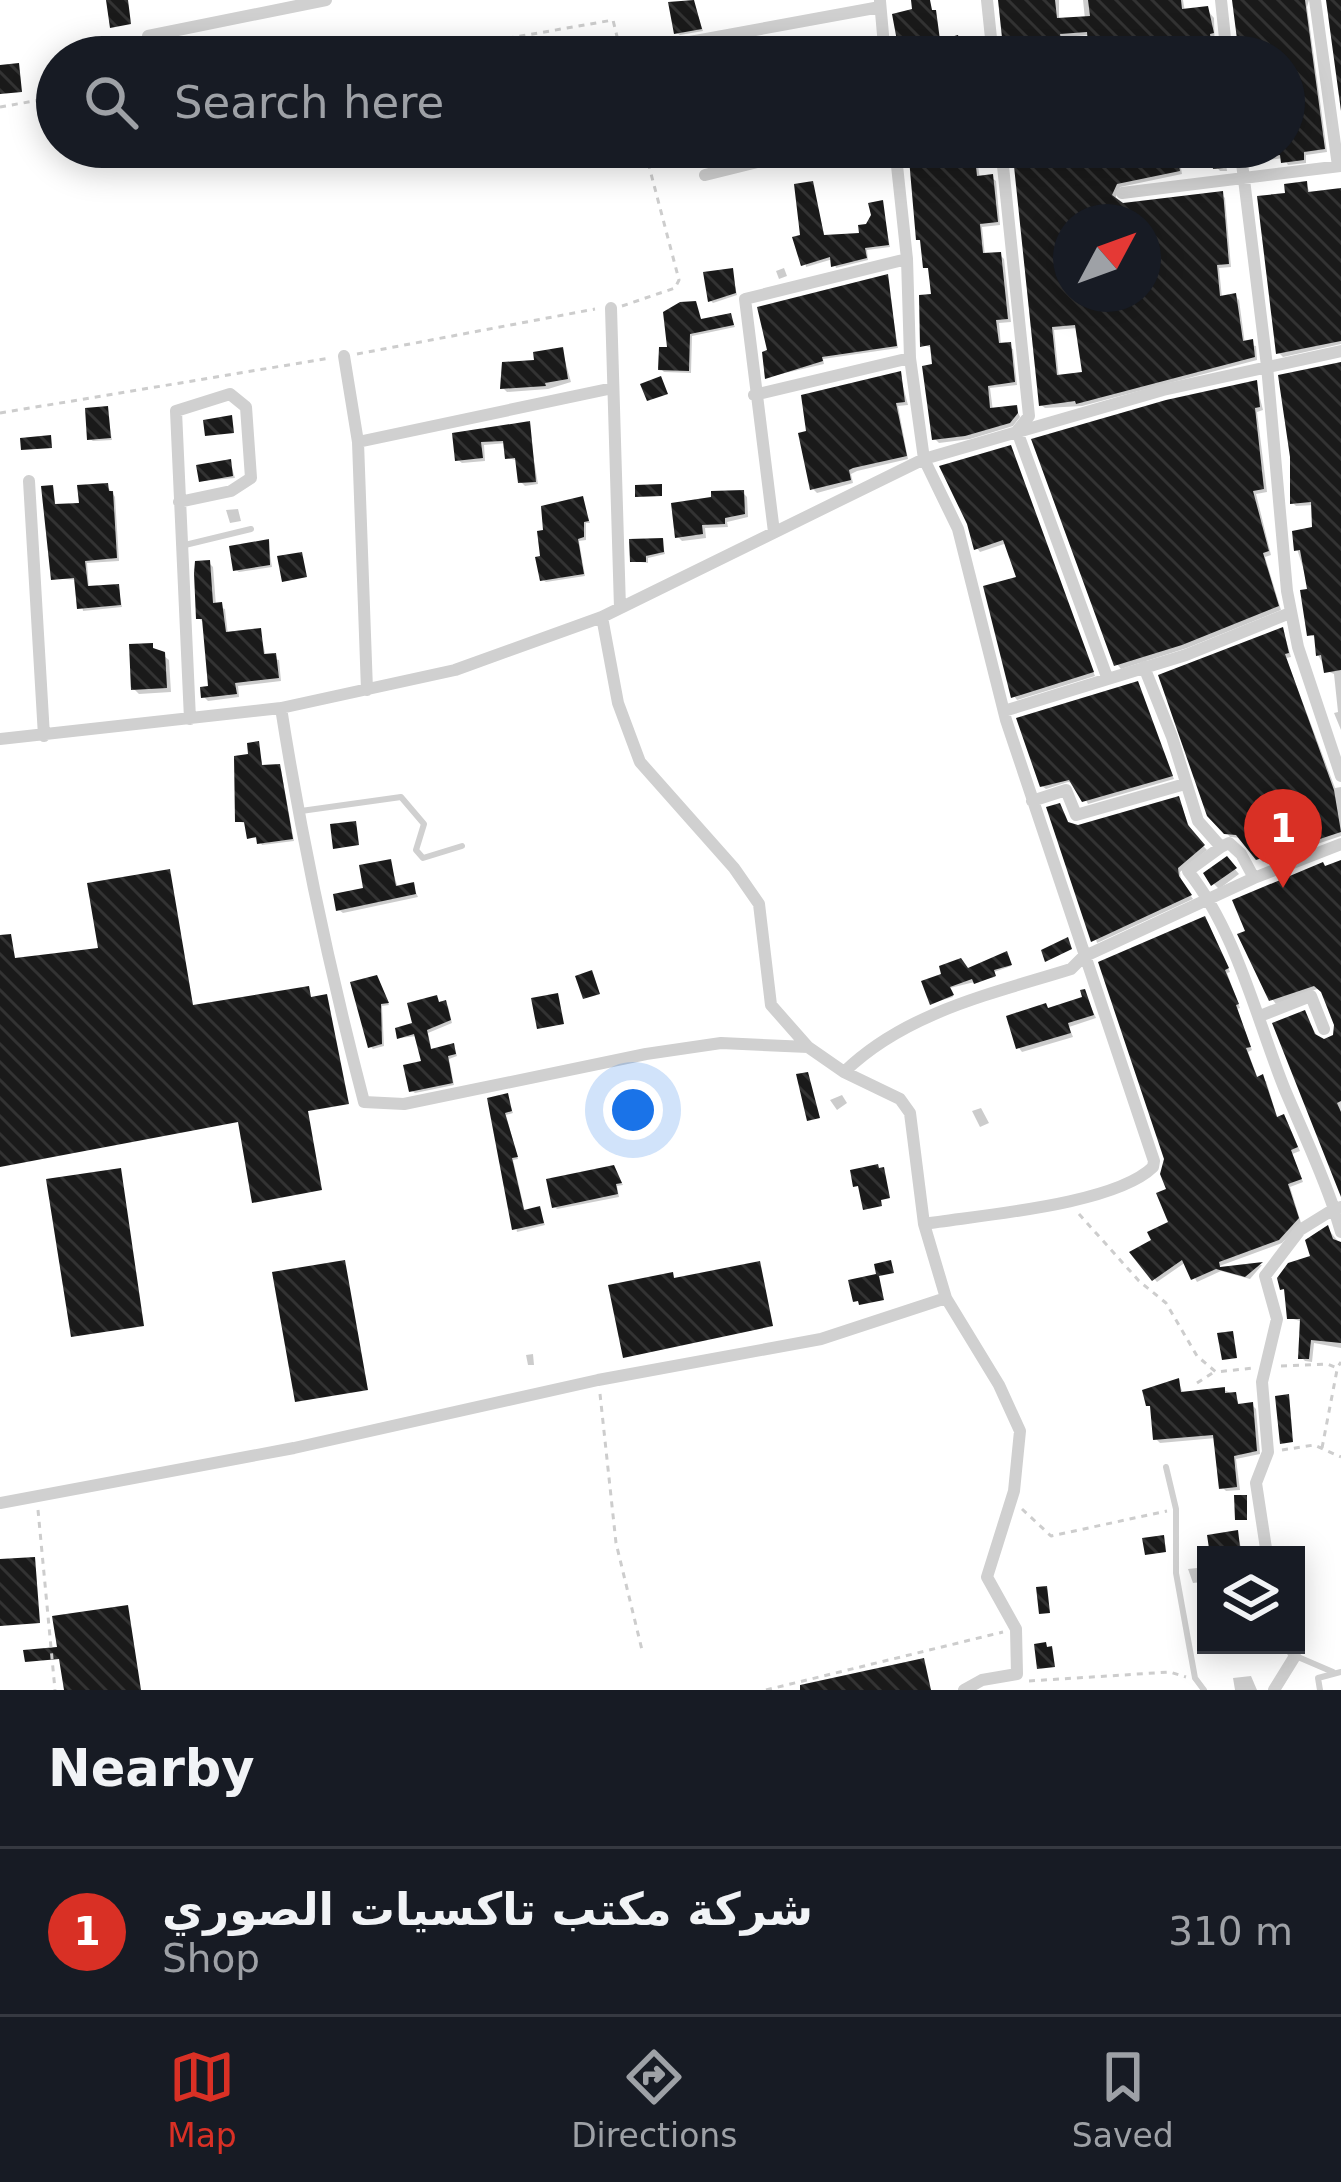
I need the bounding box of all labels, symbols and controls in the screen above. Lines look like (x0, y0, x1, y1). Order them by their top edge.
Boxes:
search box (36, 36, 1305, 168)
icon: search (78, 69, 144, 135)
text: Search here (174, 76, 444, 129)
north arrow (1053, 204, 1161, 312)
pin: 1 (1244, 789, 1322, 888)
your location (603, 1080, 663, 1140)
map controls (1197, 1546, 1305, 1654)
button: layers (1197, 1546, 1305, 1654)
text: Nearby (48, 1739, 255, 1798)
text: شركة مكتب تاكسيات الصوري (162, 1883, 813, 1936)
text: 1 (73, 1909, 101, 1954)
text: 310 m (1168, 1909, 1293, 1954)
text: Shop (162, 1936, 260, 1981)
tab: Map (167, 2044, 237, 2155)
tab: Directions (571, 2044, 737, 2155)
tab: Saved (1072, 2044, 1174, 2155)

